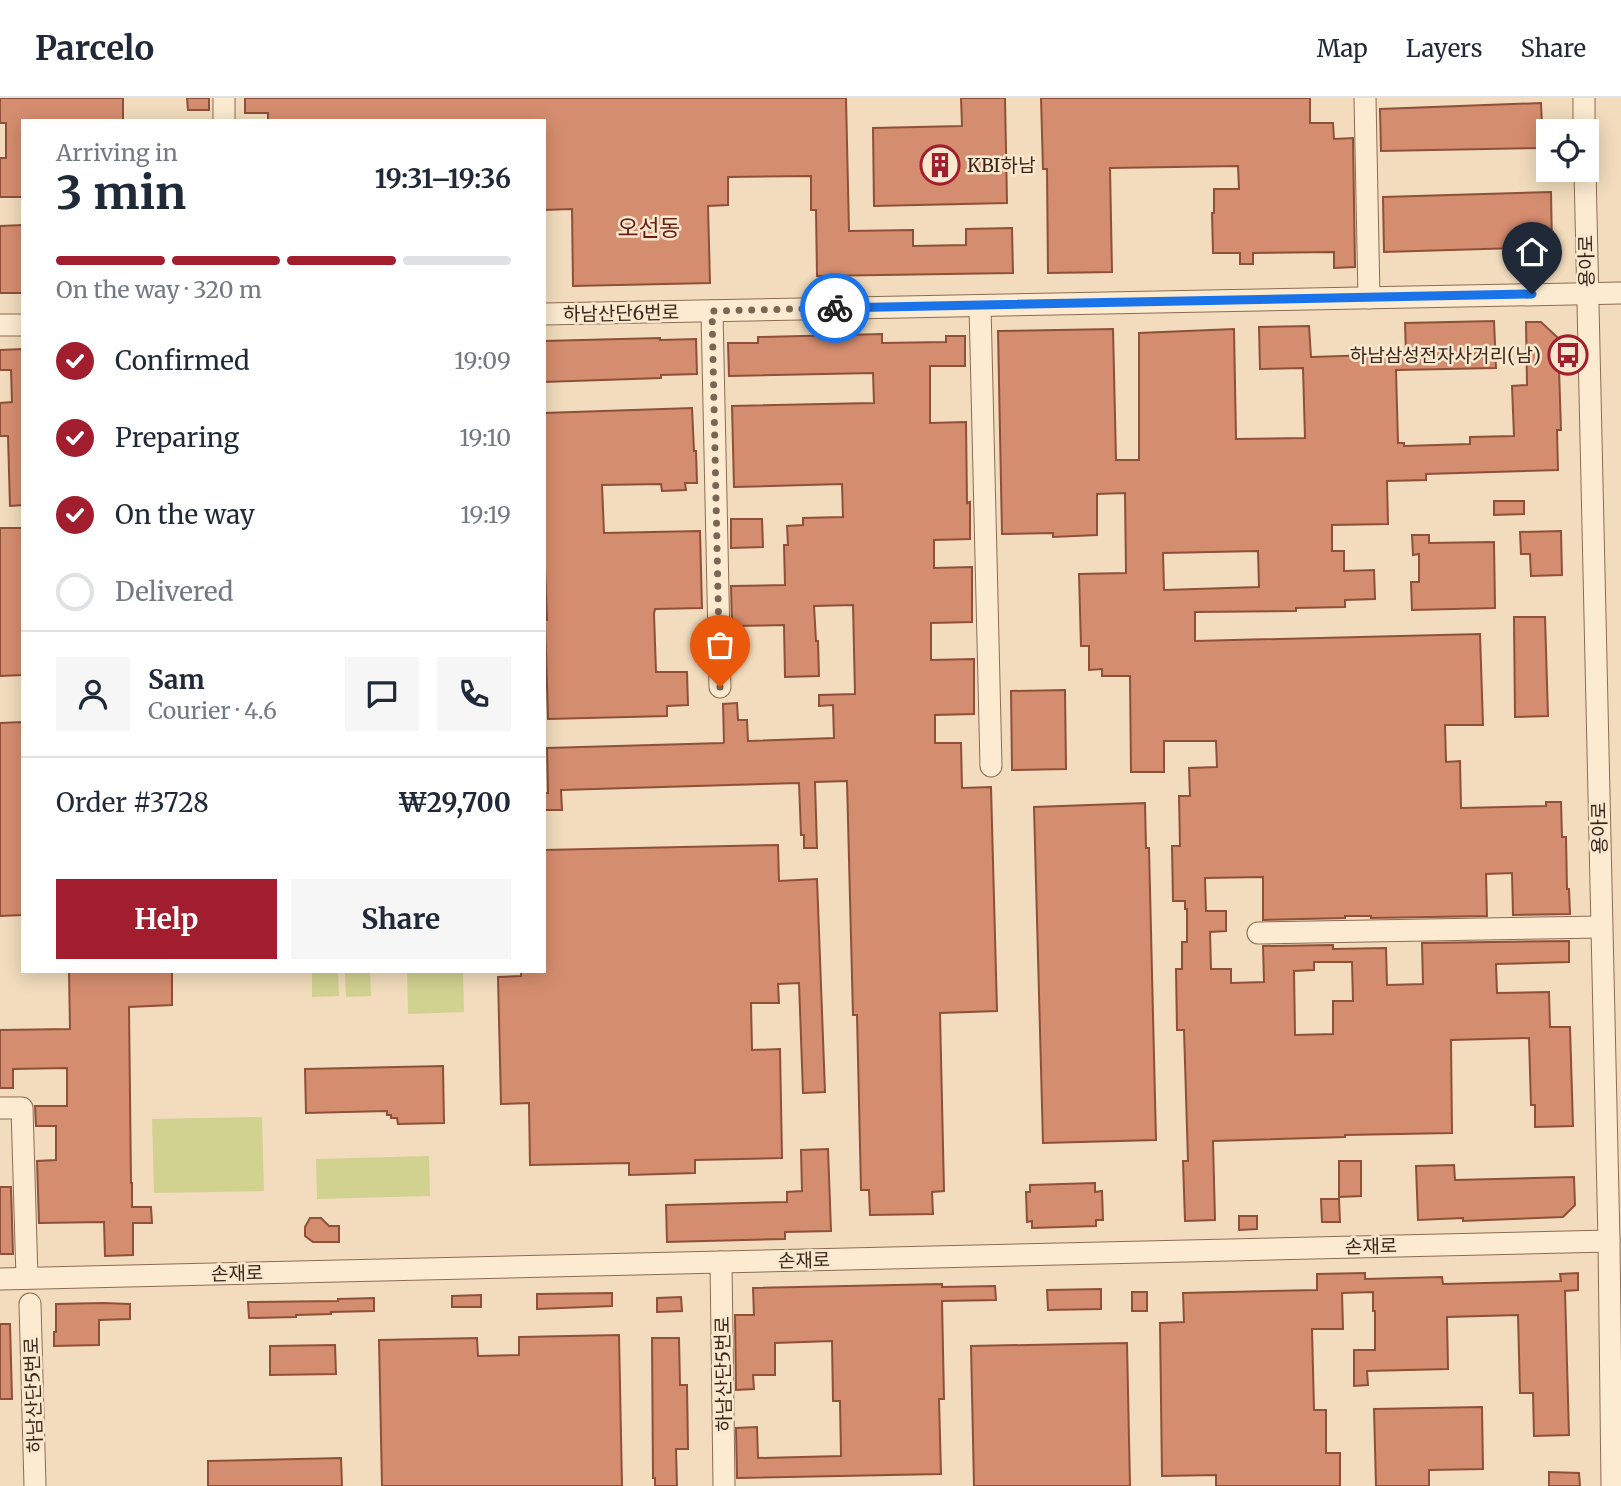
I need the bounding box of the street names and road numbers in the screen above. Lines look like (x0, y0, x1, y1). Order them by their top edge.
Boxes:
street label: 용아로 (1574, 235, 1598, 287)
street label: 하남산단6번로 (563, 300, 679, 326)
street label: 용아로 (1587, 802, 1611, 854)
street label: 손재로 (1345, 1234, 1397, 1258)
street label: 손재로 (778, 1248, 830, 1272)
street label: 손재로 (211, 1261, 263, 1285)
street label: 하남산단5번로 (710, 1316, 736, 1432)
street label: 하남산단5번로 (19, 1337, 47, 1453)

